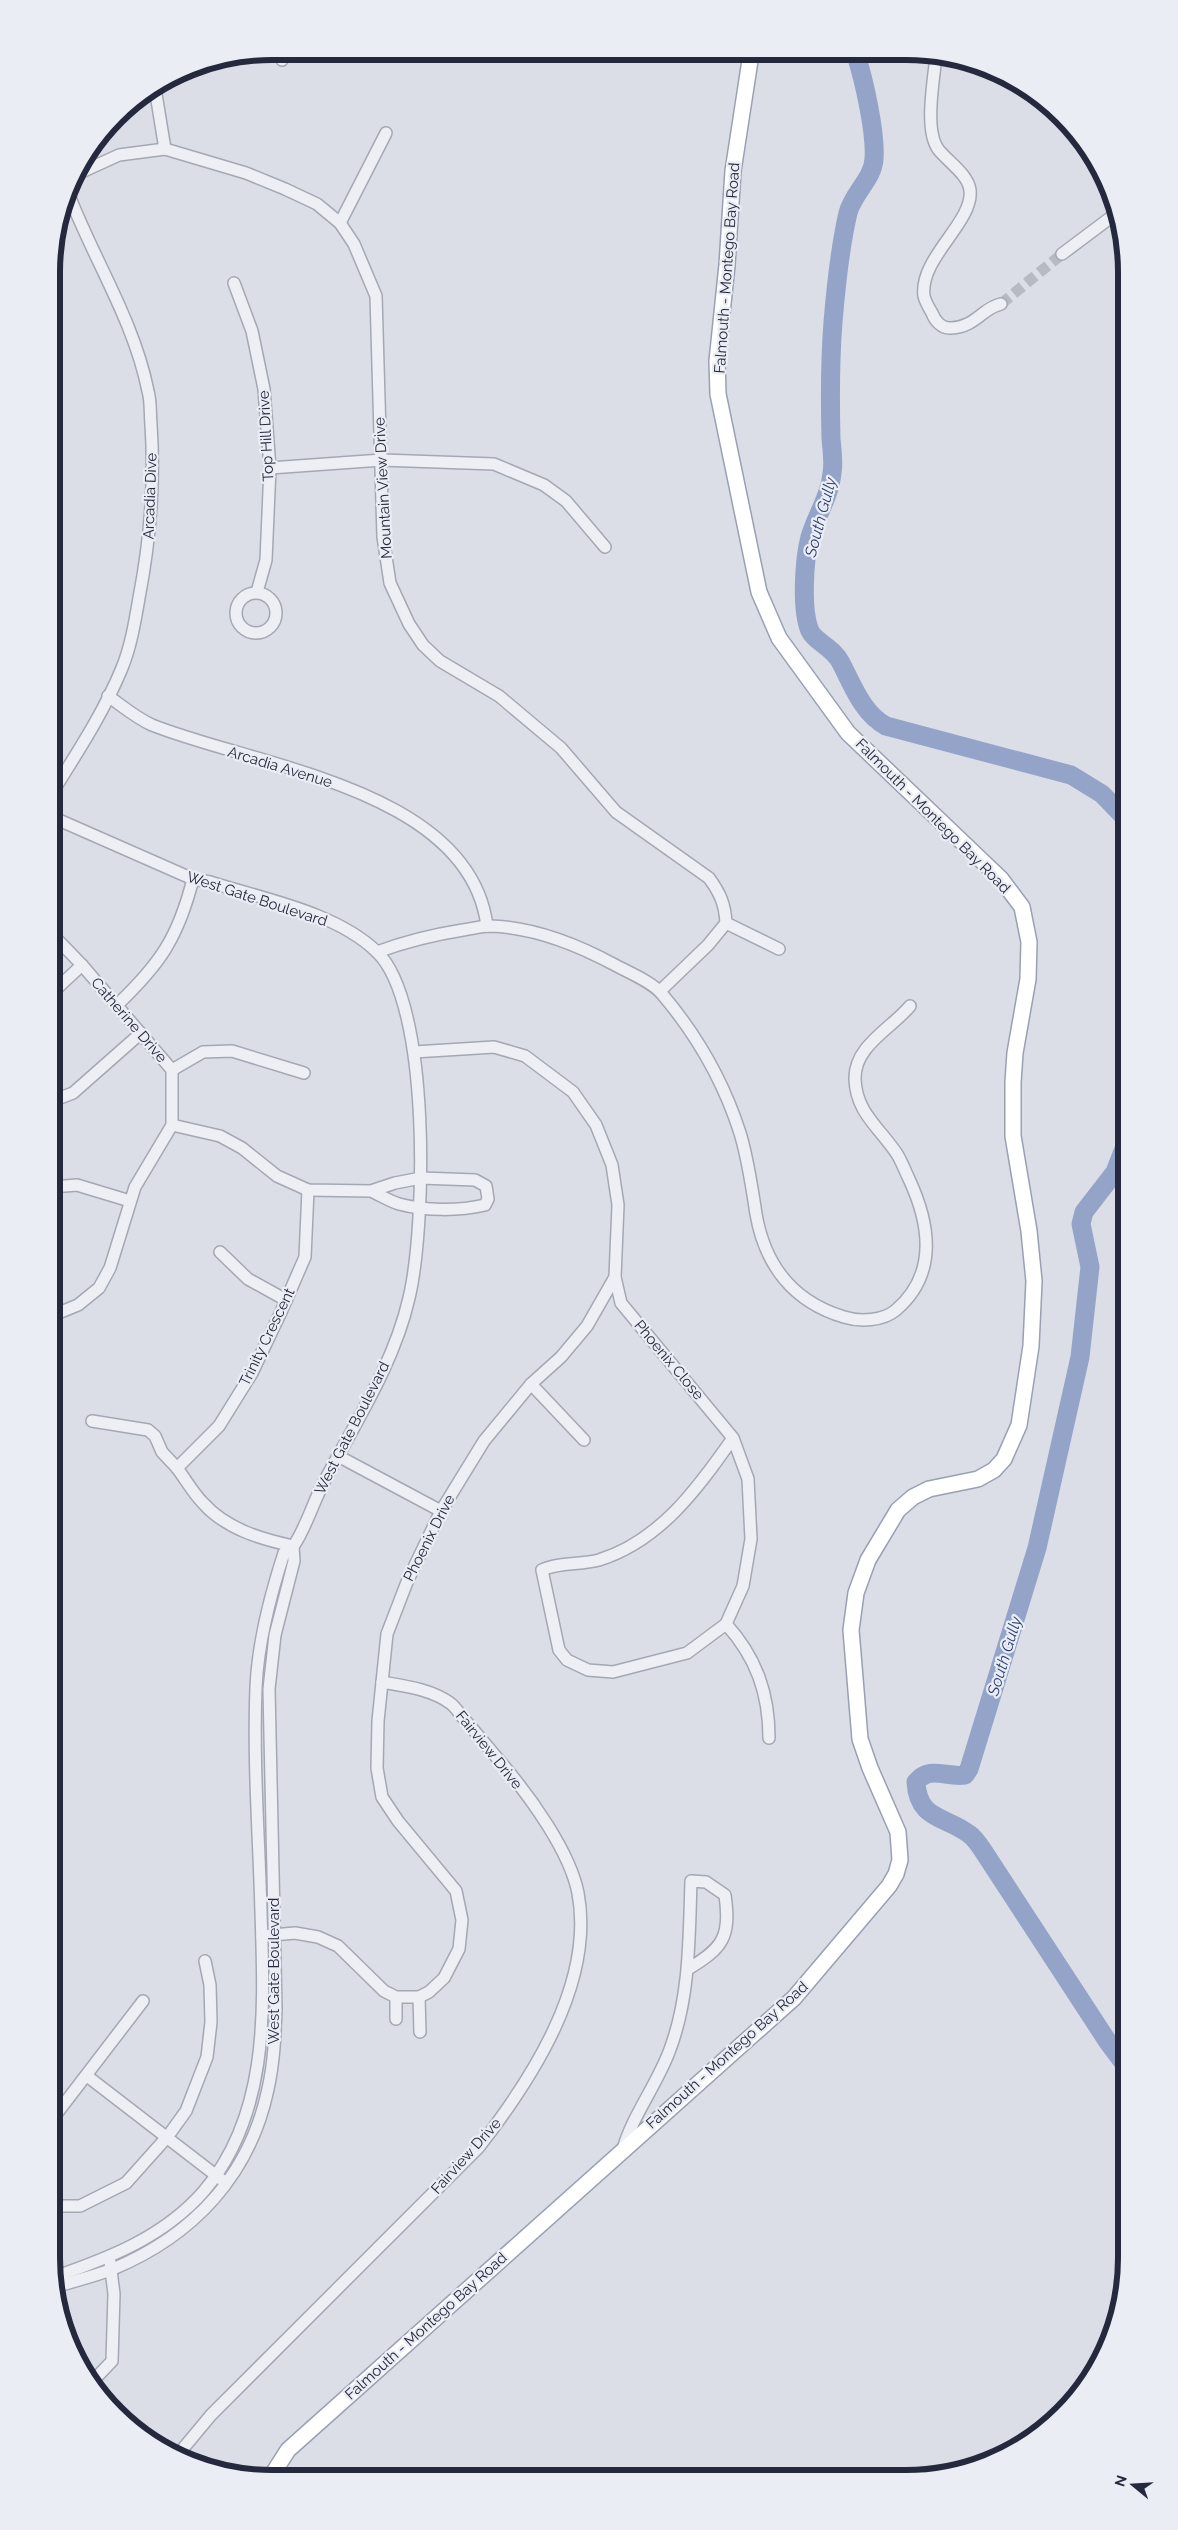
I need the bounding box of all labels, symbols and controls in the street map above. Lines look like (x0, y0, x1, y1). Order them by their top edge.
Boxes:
street label: Falmouth - Montego Bay Road (711, 162, 743, 374)
street label: Top Hill Drive (255, 390, 277, 482)
street label: Mountain View Drive (370, 417, 396, 559)
street label: Arcadia Dive (139, 452, 161, 540)
water label: South Gully (800, 474, 841, 560)
street label: Falmouth - Montego Bay Road (852, 735, 1014, 897)
street label: Arcadia Avenue (226, 743, 335, 791)
street label: West Gate Boulevard (184, 868, 330, 930)
street label: Catherine Drive (87, 974, 171, 1066)
street label: Trinity Crescent (235, 1285, 299, 1389)
street label: Phoenix Close (630, 1316, 708, 1404)
street label: West Gate Boulevard (311, 1359, 393, 1497)
street label: Phoenix Drive (399, 1491, 459, 1584)
water label: South Gully (983, 1613, 1026, 1699)
street label: Fairview Drive (452, 1707, 526, 1793)
street label: West Gate Boulevard (265, 1898, 283, 2044)
street label: Falmouth - Montego Bay Road (642, 1978, 812, 2132)
street label: Fairview Drive (427, 2114, 505, 2198)
street label: Falmouth - Montego Bay Road (341, 2249, 511, 2403)
north arrow (1108, 2460, 1158, 2510)
text: N (1111, 2473, 1130, 2489)

